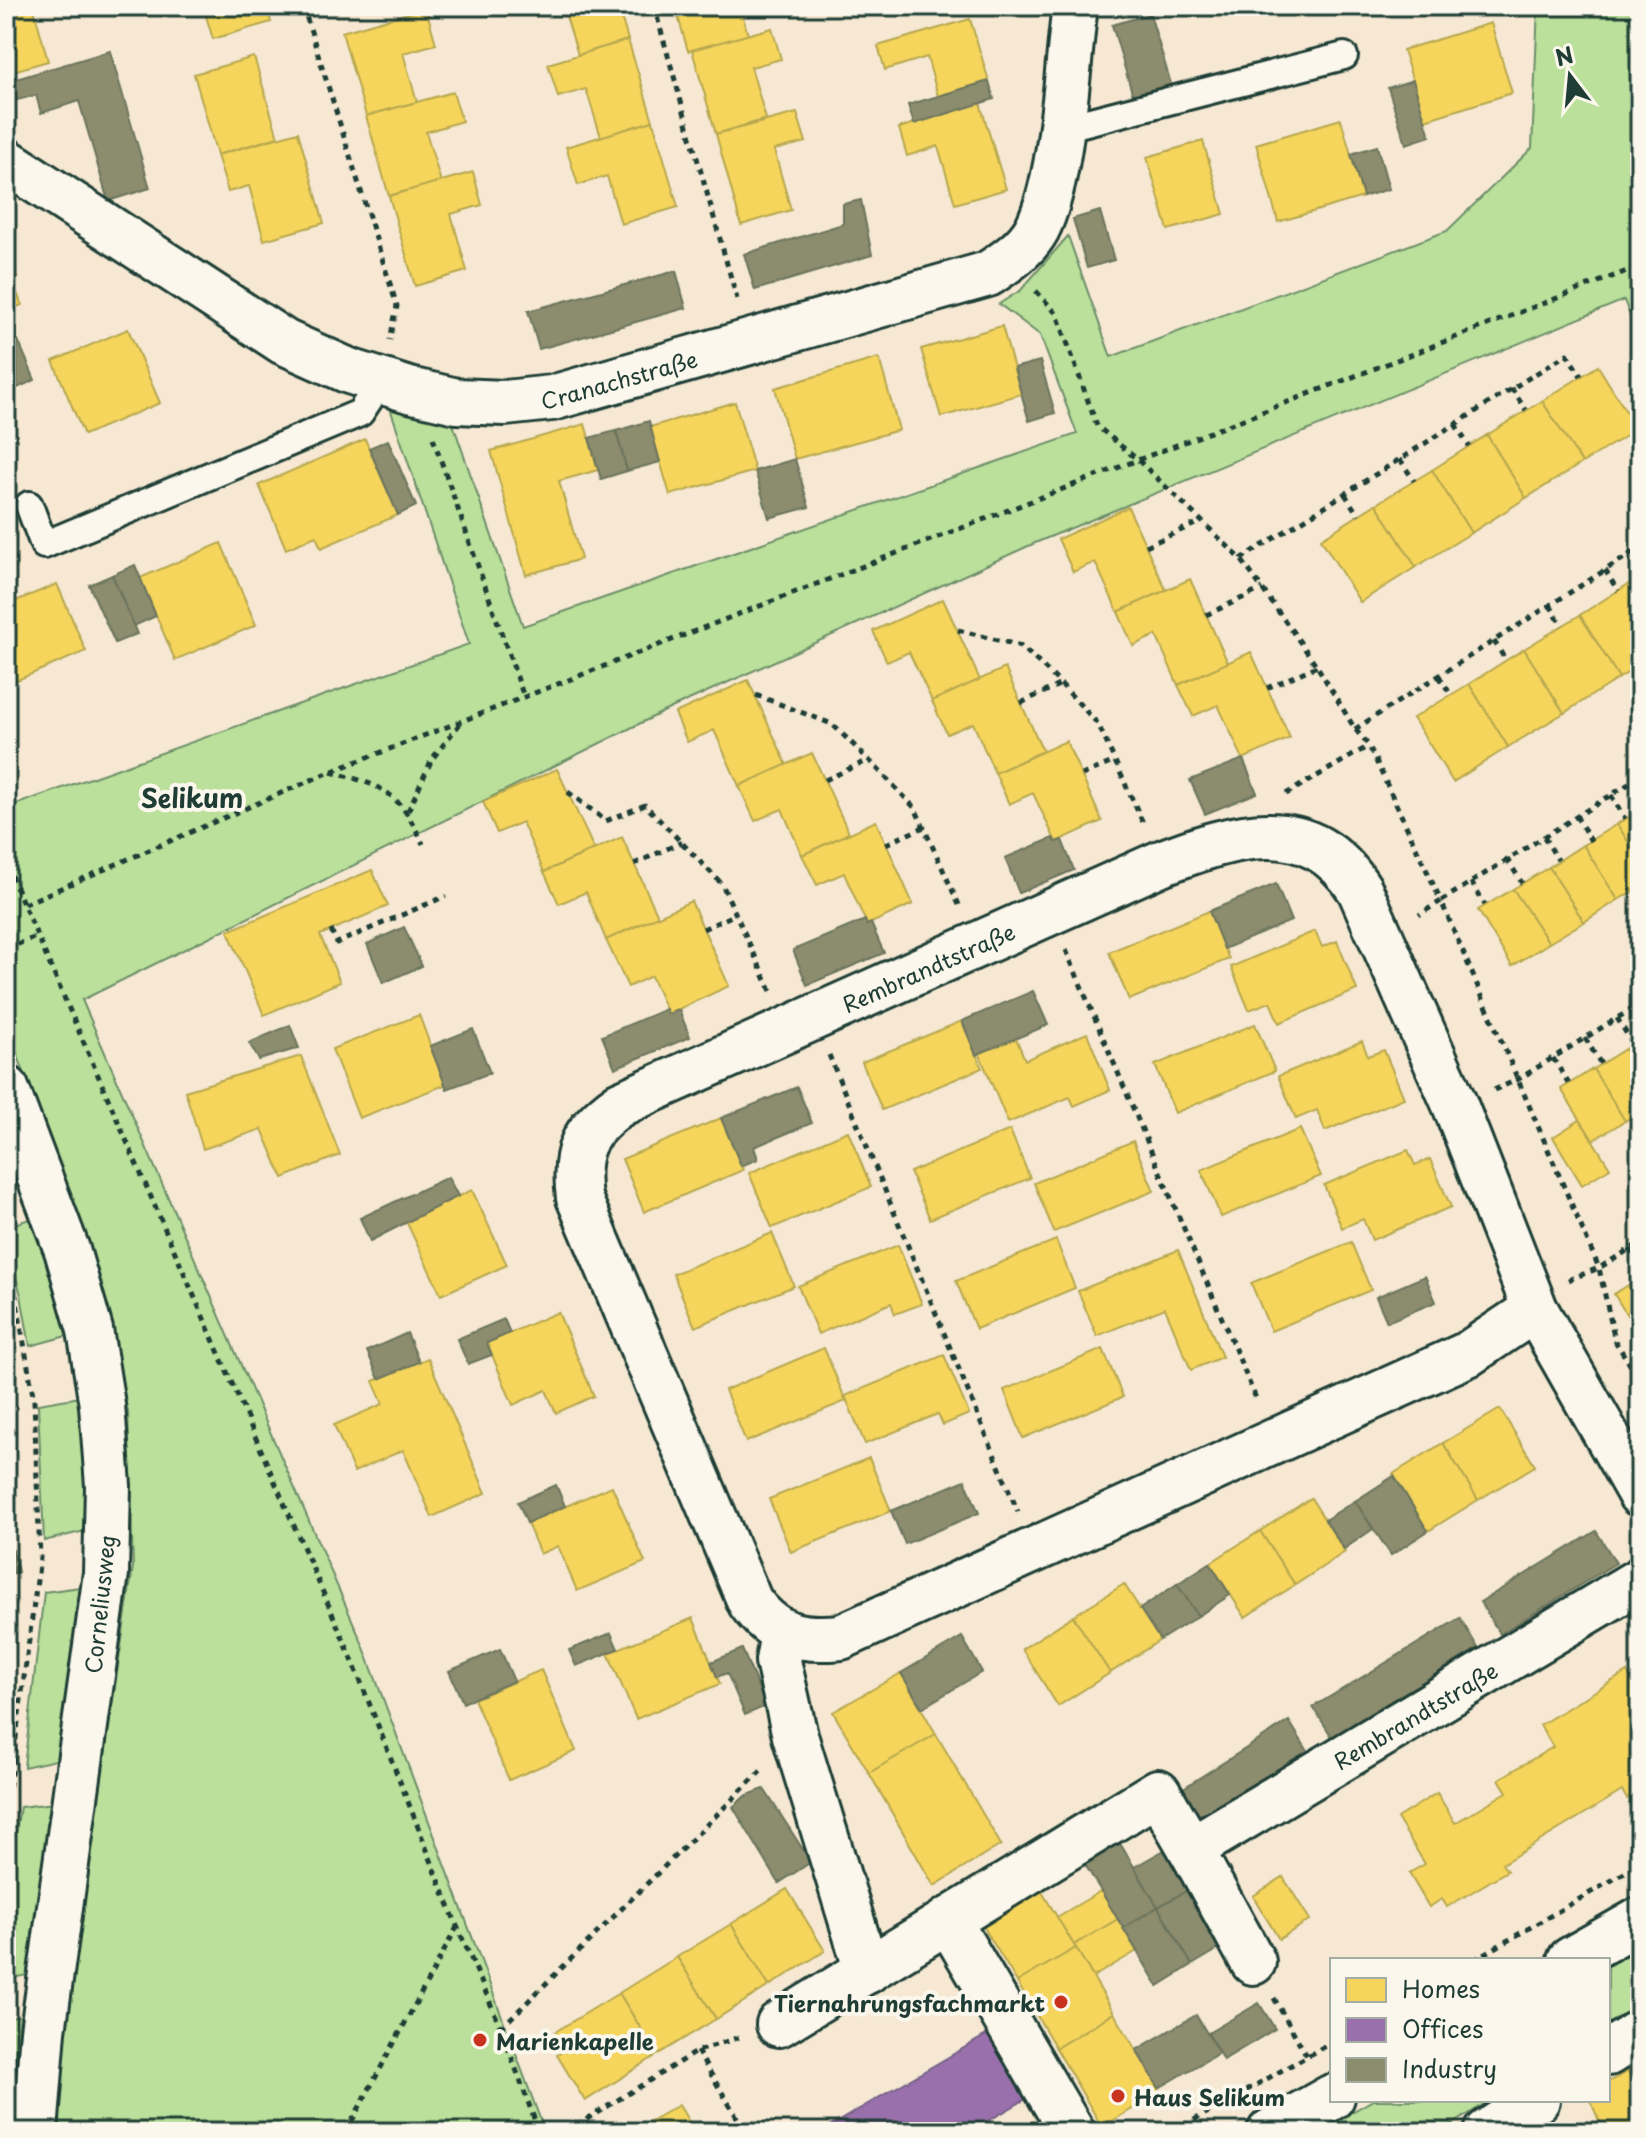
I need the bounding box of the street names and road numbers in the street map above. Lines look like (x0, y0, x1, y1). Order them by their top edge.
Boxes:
street label: Cranachstraße (539, 341, 701, 416)
street label: Rembrandtstraße (836, 914, 1020, 1020)
street label: Corneliusweg (75, 1533, 123, 1675)
street label: Rembrandtstraße (1327, 1653, 1503, 1777)

